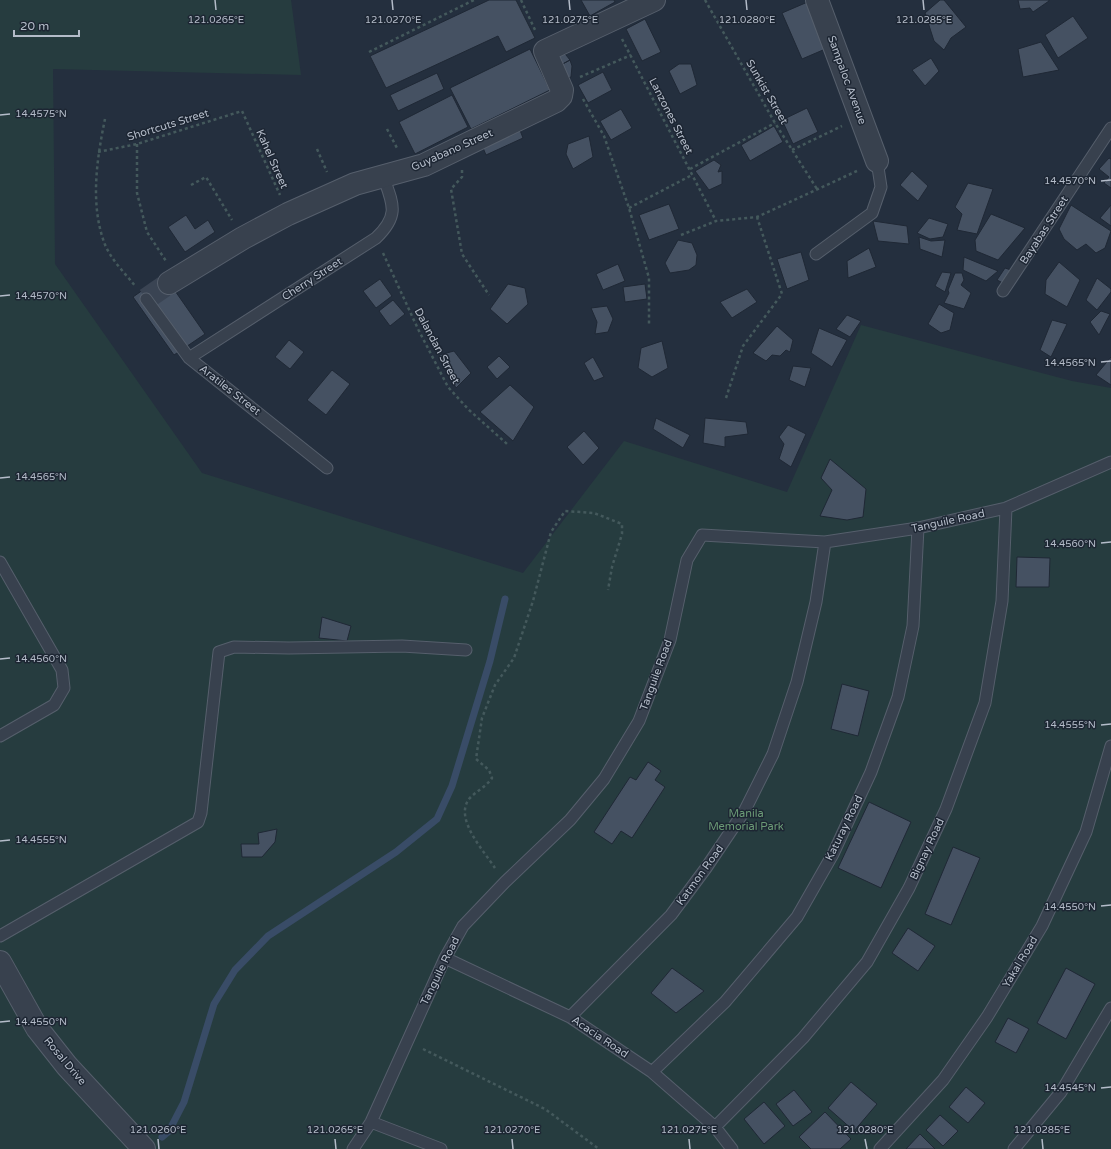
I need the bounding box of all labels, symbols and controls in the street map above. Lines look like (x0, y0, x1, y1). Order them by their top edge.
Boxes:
scale bar (14, 12, 79, 38)
text: 121.0265°E (188, 14, 244, 26)
text: 121.0270°E (365, 14, 421, 26)
text: 121.0275°E (542, 14, 598, 26)
text: 121.0280°E (719, 14, 775, 26)
text: 121.0285°E (896, 14, 952, 26)
text: 20 m (20, 19, 49, 33)
street label: Sampaloc Avenue (825, 34, 869, 126)
street label: Sunkist Street (743, 57, 791, 127)
street label: Lanzones Street (646, 76, 696, 156)
street label: Shortcuts Street (126, 106, 210, 144)
text: 14.4575°N (15, 108, 67, 120)
street label: Guyabano Street (409, 126, 495, 174)
street label: Kahel Street (253, 127, 291, 191)
text: 14.4570°N (1044, 175, 1096, 187)
street label: Bayabas Street (1017, 194, 1071, 266)
street label: Cherry Street (279, 255, 345, 303)
text: 14.4570°N (15, 290, 67, 302)
street label: Dalandan Street (412, 306, 462, 386)
text: 14.4565°N (1044, 357, 1096, 369)
street label: Aratiles Street (197, 362, 263, 418)
text: 14.4565°N (15, 471, 67, 483)
street label: Tanguile Road (910, 507, 986, 535)
text: 14.4560°N (1044, 538, 1096, 550)
street label: Tanguile Road (637, 638, 675, 712)
text: 14.4560°N (15, 653, 67, 665)
text: 14.4555°N (1044, 719, 1096, 731)
street label: Katuray Road (823, 793, 865, 863)
park label: Manila Memorial Park (708, 807, 784, 833)
street label: Bignay Road (907, 816, 947, 882)
text: 14.4555°N (15, 834, 67, 846)
street label: Katmon Road (674, 842, 726, 908)
text: 14.4550°N (1044, 901, 1096, 913)
street label: Yakal Road (1000, 934, 1040, 990)
street label: Tanguile Road (418, 935, 462, 1007)
street label: Acacia Road (569, 1013, 631, 1061)
text: 14.4550°N (15, 1016, 67, 1028)
street label: Rosal Drive (41, 1034, 89, 1088)
text: 14.4545°N (1044, 1082, 1096, 1094)
text: 121.0260°E (130, 1124, 186, 1136)
text: 121.0265°E (307, 1124, 363, 1136)
text: 121.0270°E (484, 1124, 540, 1136)
text: 121.0275°E (661, 1124, 717, 1136)
text: 121.0280°E (837, 1124, 893, 1136)
text: 121.0285°E (1014, 1124, 1070, 1136)

